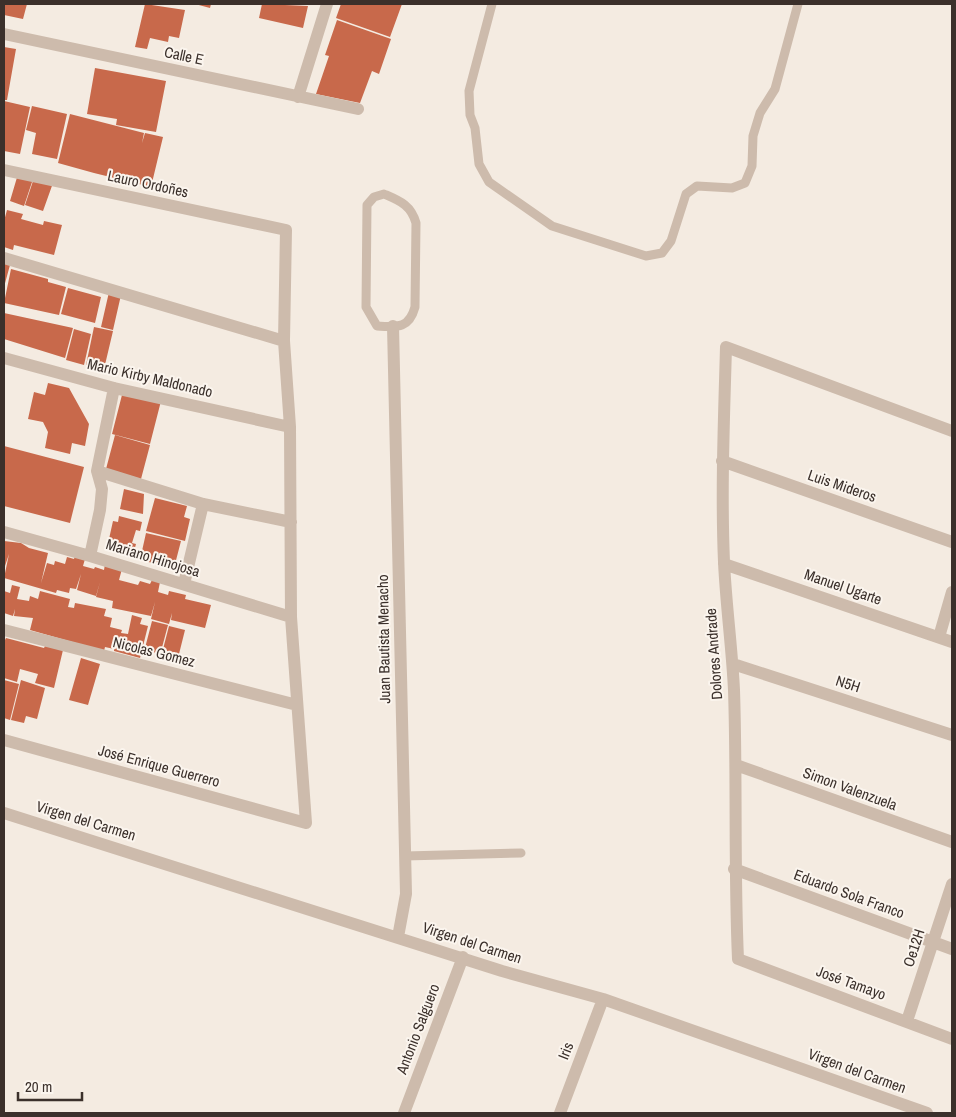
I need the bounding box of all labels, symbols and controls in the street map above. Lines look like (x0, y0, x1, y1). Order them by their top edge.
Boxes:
street label: Calle E (163, 41, 206, 70)
street label: Lauro Ordoñes (106, 165, 190, 202)
street label: Mario Kirby Maldonado (85, 353, 215, 402)
street label: Luis Mideros (805, 464, 879, 507)
street label: Mariano Hinojosa (104, 533, 203, 582)
street label: Manuel Ugarte (802, 563, 885, 610)
street label: Juan Bautista Menacho (372, 574, 395, 704)
street label: Dolores Andrade (700, 607, 727, 700)
street label: Nicolas Gomez (111, 631, 197, 672)
street label: N5H (833, 670, 863, 697)
street label: José Enrique Guerrero (96, 739, 222, 792)
street label: Simon Valenzuela (800, 762, 900, 815)
street label: Virgen del Carmen (34, 795, 138, 846)
street label: Eduardo Sola Franco (791, 864, 908, 923)
street label: Virgen del Carmen (420, 917, 524, 968)
street label: Oe12H (898, 926, 930, 970)
street label: José Tamayo (814, 960, 889, 1005)
street label: Antonio Salguero (390, 981, 444, 1078)
street label: Iris (553, 1039, 578, 1063)
street label: Virgen del Carmen (805, 1043, 909, 1098)
scale bar (18, 1070, 81, 1102)
text: 20 m (25, 1076, 52, 1097)

